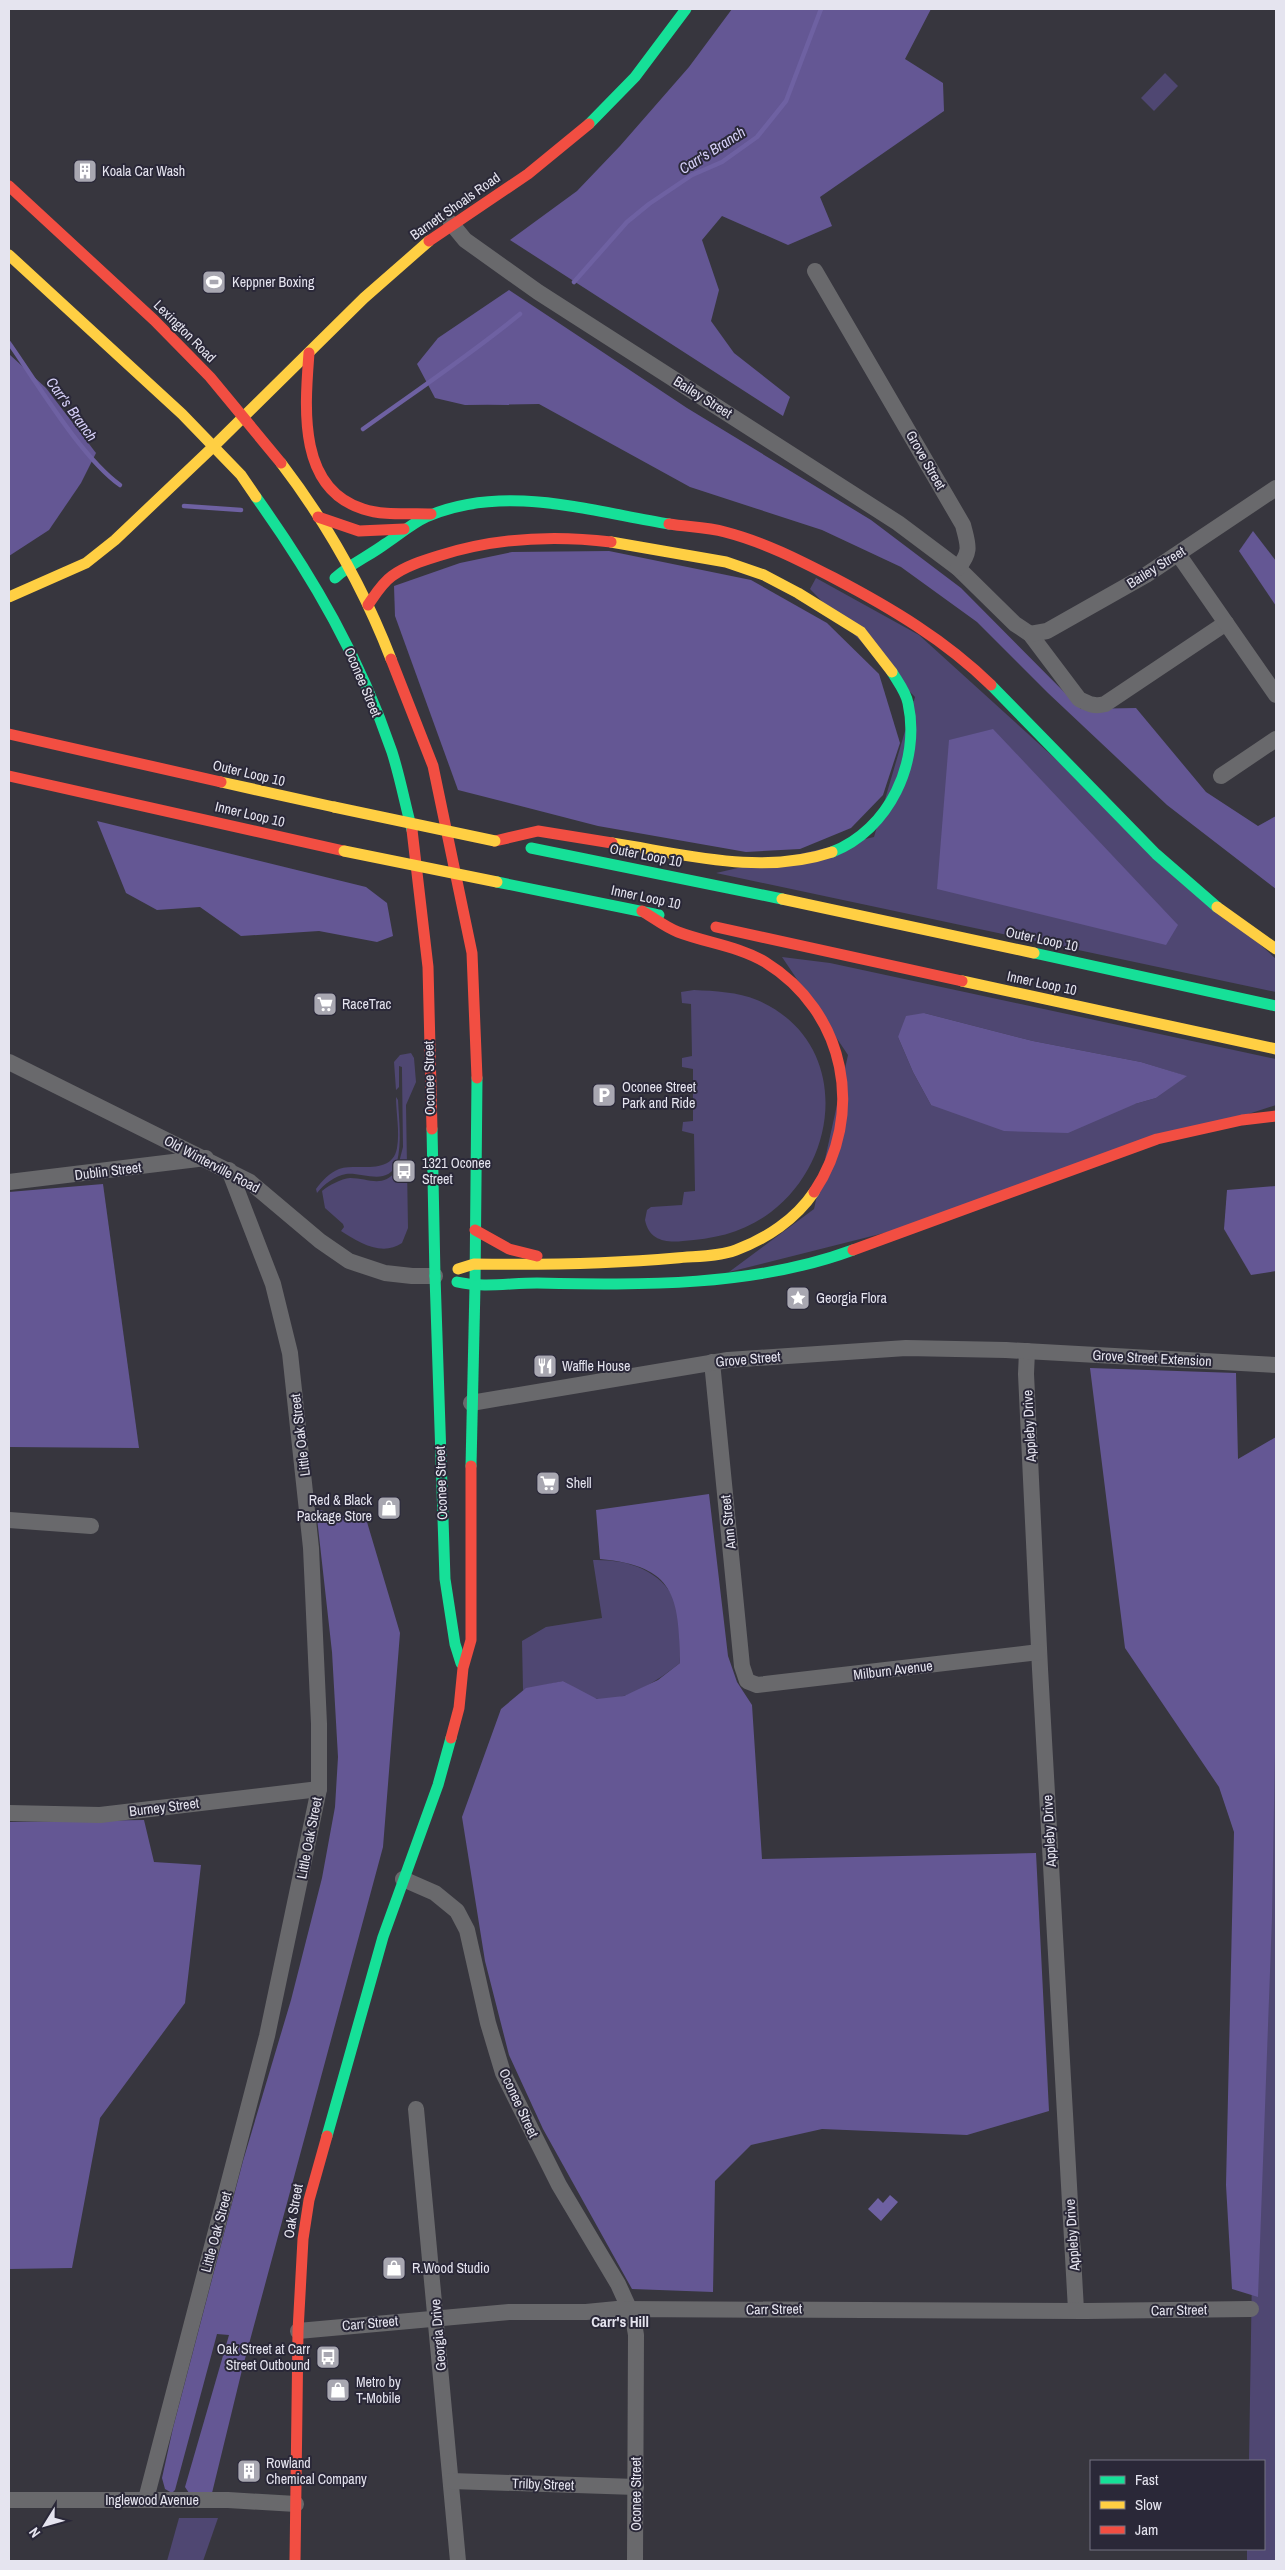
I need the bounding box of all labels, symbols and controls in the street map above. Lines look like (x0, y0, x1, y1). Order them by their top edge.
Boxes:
water label: Carr's Branch (675, 121, 749, 179)
building icon: Koala Car Wash (72, 158, 98, 184)
place label: Koala Car Wash (102, 162, 185, 180)
street label: Barnett Shoals Road (406, 168, 504, 244)
sports icon: Keppner Boxing (201, 269, 227, 295)
place label: Keppner Boxing (232, 273, 315, 291)
street label: Lexington Road (150, 296, 220, 366)
street label: Bailey Street (670, 372, 736, 422)
water label: Carr's Branch (42, 373, 103, 446)
street label: Grove Street (902, 427, 950, 493)
street label: Bailey Street (1123, 542, 1189, 592)
street label: Oconee Street (340, 644, 386, 720)
street label: Outer Loop 10 (211, 756, 287, 790)
street label: Inner Loop 10 (213, 797, 287, 831)
street label: Outer Loop 10 (608, 839, 684, 871)
street label: Inner Loop 10 (609, 881, 683, 913)
street label: Outer Loop 10 (1004, 923, 1080, 955)
street label: Inner Loop 10 (1005, 967, 1079, 999)
supermarket icon: RaceTrac (312, 991, 338, 1017)
place label: RaceTrac (342, 995, 392, 1013)
street label: Oconee Street (419, 1041, 439, 1115)
place label: Oconee Street Park and Ride (622, 1078, 696, 1112)
parking icon: Oconee Street Park and Ride (591, 1082, 617, 1108)
street label: Old Winterville Road (161, 1131, 263, 1197)
place label: 1321 Oconee Street (422, 1154, 491, 1188)
street label: Dublin Street (74, 1158, 142, 1184)
bus stop icon: 1321 Oconee Street (391, 1158, 417, 1184)
place icon: Georgia Flora (785, 1285, 811, 1311)
place label: Georgia Flora (816, 1289, 887, 1307)
street label: Grove Street Extension (1092, 1346, 1212, 1370)
street label: Grove Street (715, 1347, 781, 1371)
restaurant icon: Waffle House (532, 1353, 558, 1379)
place label: Waffle House (562, 1357, 630, 1375)
street label: Appleby Drive (1018, 1390, 1040, 1463)
street label: Little Oak Street (286, 1393, 314, 1477)
street label: Oconee Street (431, 1446, 451, 1520)
supermarket icon: Shell (535, 1470, 561, 1496)
place label: Shell (566, 1474, 592, 1492)
place label: Red & Black Package Store (297, 1491, 372, 1525)
street label: Ann Street (716, 1494, 740, 1551)
shop icon: Red & Black Package Store (376, 1495, 402, 1521)
street label: Milburn Avenue (852, 1656, 934, 1684)
street label: Burney Street (128, 1794, 200, 1820)
street label: Appleby Drive (1038, 1795, 1060, 1868)
street label: Little Oak Street (292, 1796, 326, 1880)
street label: Oconee Street (495, 2066, 543, 2140)
street label: Oak Street (279, 2182, 307, 2240)
street label: Little Oak Street (197, 2190, 235, 2274)
street label: Appleby Drive (1061, 2198, 1084, 2273)
shop icon: R.Wood Studio (381, 2255, 407, 2281)
place label: R.Wood Studio (412, 2259, 490, 2277)
street label: Georgia Drive (426, 2298, 450, 2372)
street label: Carr Street (746, 2300, 802, 2318)
street label: Carr Street (1151, 2301, 1207, 2319)
district label: Carr's Hill (591, 2311, 649, 2332)
street label: Carr Street (341, 2312, 399, 2334)
place label: Oak Street at Carr Street Outbound (217, 2340, 310, 2374)
bus stop icon: Oak Street at Carr Street Outbound (315, 2344, 341, 2370)
place label: Metro by T-Mobile (356, 2373, 401, 2407)
shop icon: Metro by T-Mobile (325, 2377, 351, 2403)
place label: Rowland Chemical Company (266, 2454, 367, 2488)
street label: Oconee Street (627, 2457, 645, 2531)
building icon: Rowland Chemical Company (236, 2458, 262, 2484)
legend (1090, 2460, 1265, 2550)
text: Fast (1135, 2469, 1159, 2490)
street label: Trilby Street (512, 2474, 574, 2494)
street label: Inglewood Avenue (105, 2491, 199, 2509)
text: Slow (1135, 2494, 1162, 2515)
north arrow (20, 2500, 70, 2550)
text: Jam (1135, 2519, 1158, 2540)
text: N (25, 2524, 44, 2542)

